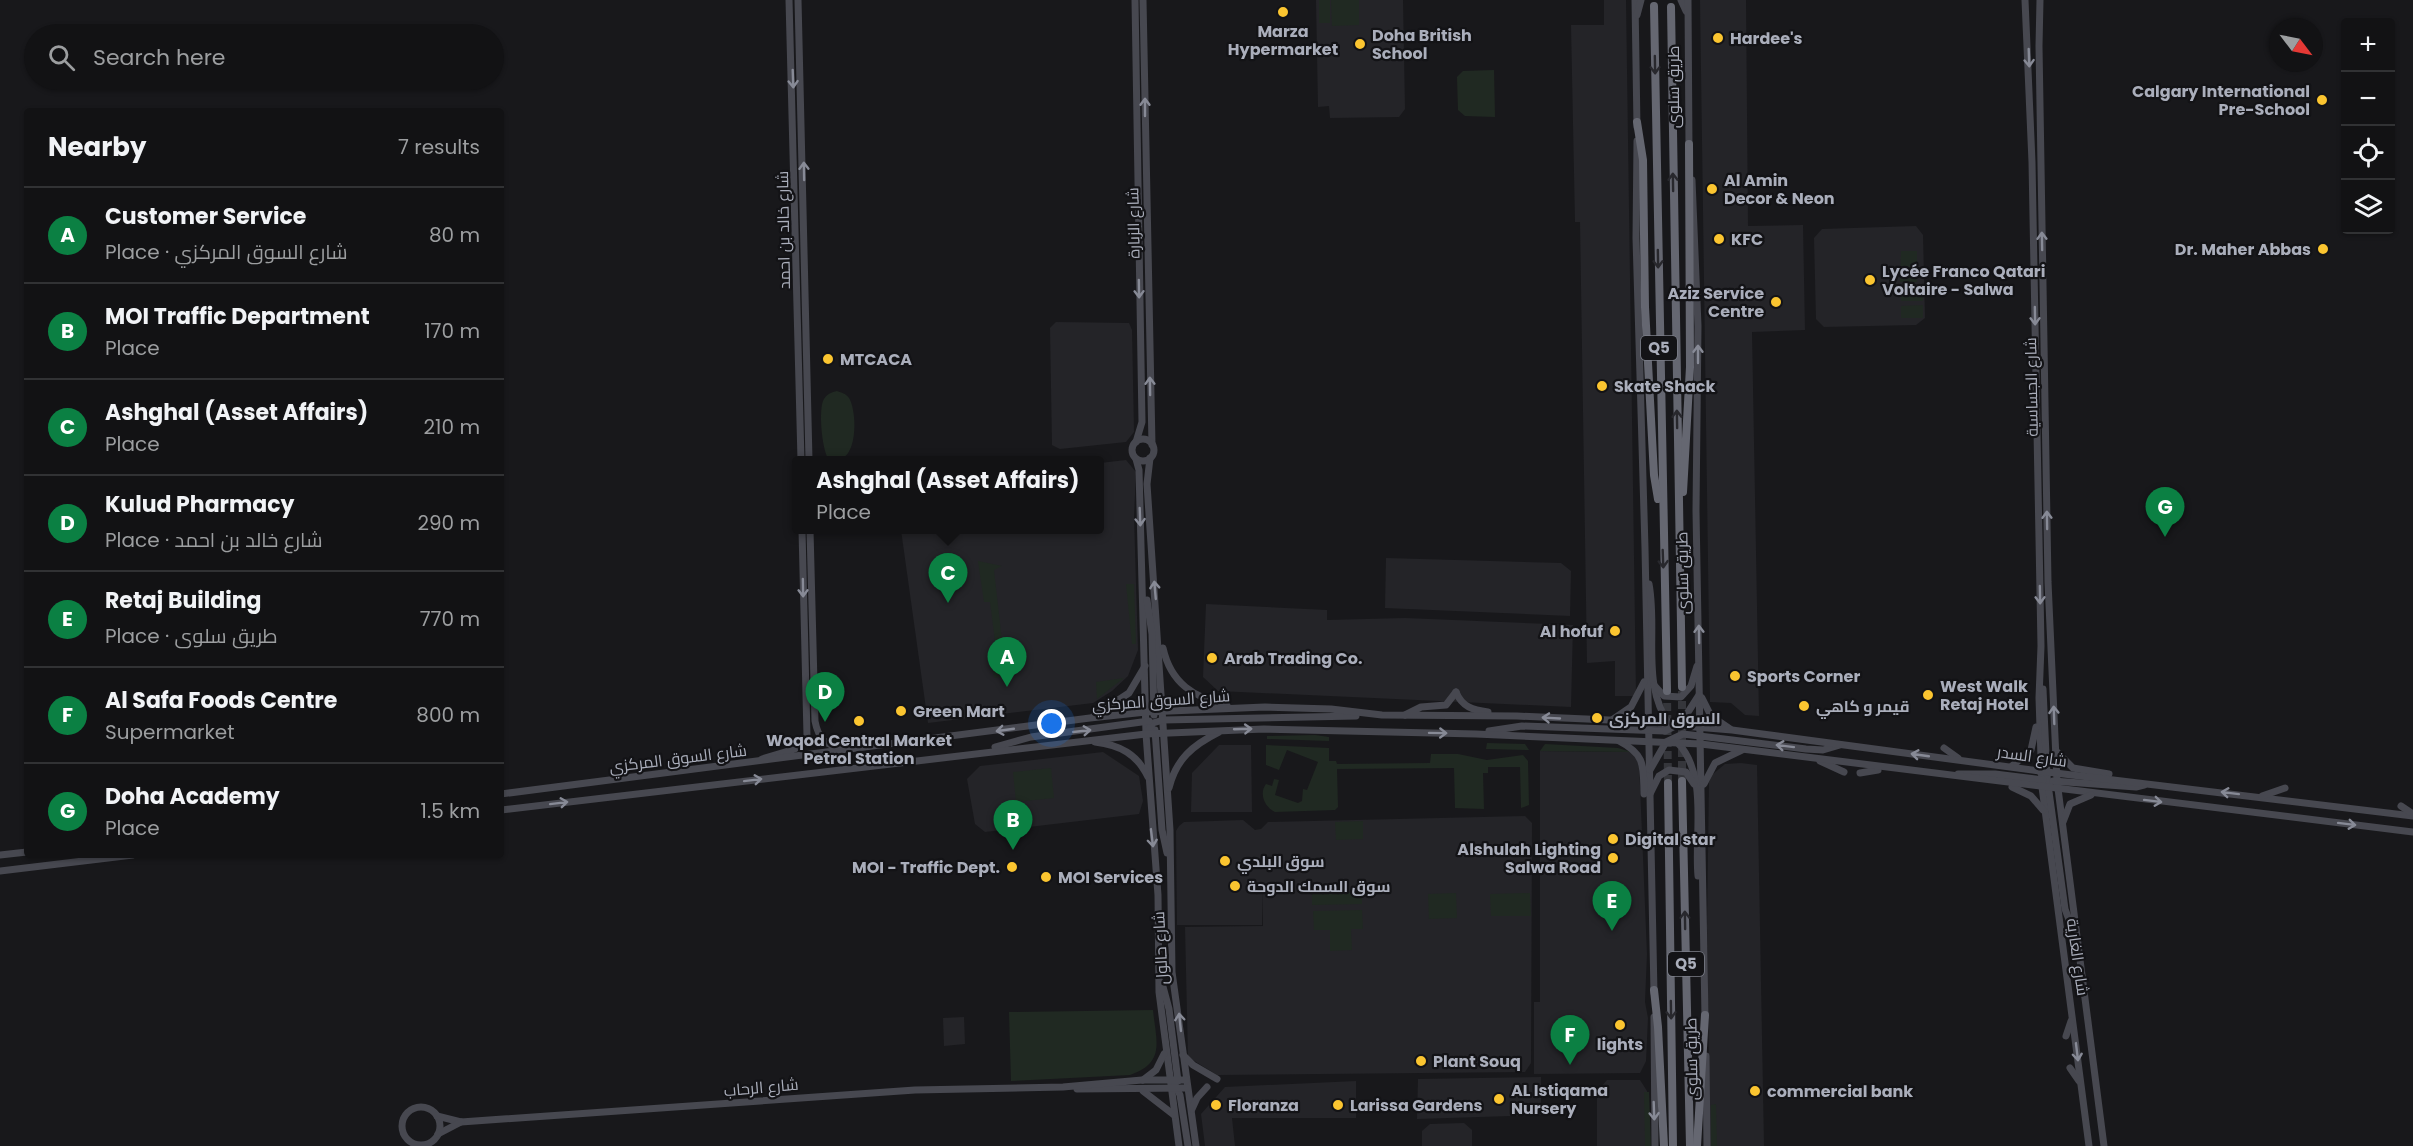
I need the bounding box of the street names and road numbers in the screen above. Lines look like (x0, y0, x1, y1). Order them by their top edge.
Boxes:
street label: طريق سلوى (1662, 46, 1685, 128)
street label: شارع خالد بن احمد (771, 171, 796, 289)
street label: شارع الزبارة (1121, 187, 1146, 259)
road number: Q5 (1641, 336, 1677, 360)
street label: شارع الجساسية (2019, 337, 2044, 437)
street label: طريق سلوى (1670, 532, 1695, 614)
street label: شارع السوق المركزي (1091, 684, 1231, 719)
street label: شارع السوق المركزي (608, 739, 748, 780)
street label: شارع السدر (1994, 740, 2068, 773)
street label: شارع حالول (1147, 911, 1174, 985)
street label: شارع الغارية (2061, 917, 2094, 997)
road number: Q5 (1668, 952, 1704, 976)
street label: طريق سلوى (1679, 1018, 1704, 1100)
street label: شارع الرحاب (723, 1073, 799, 1102)

